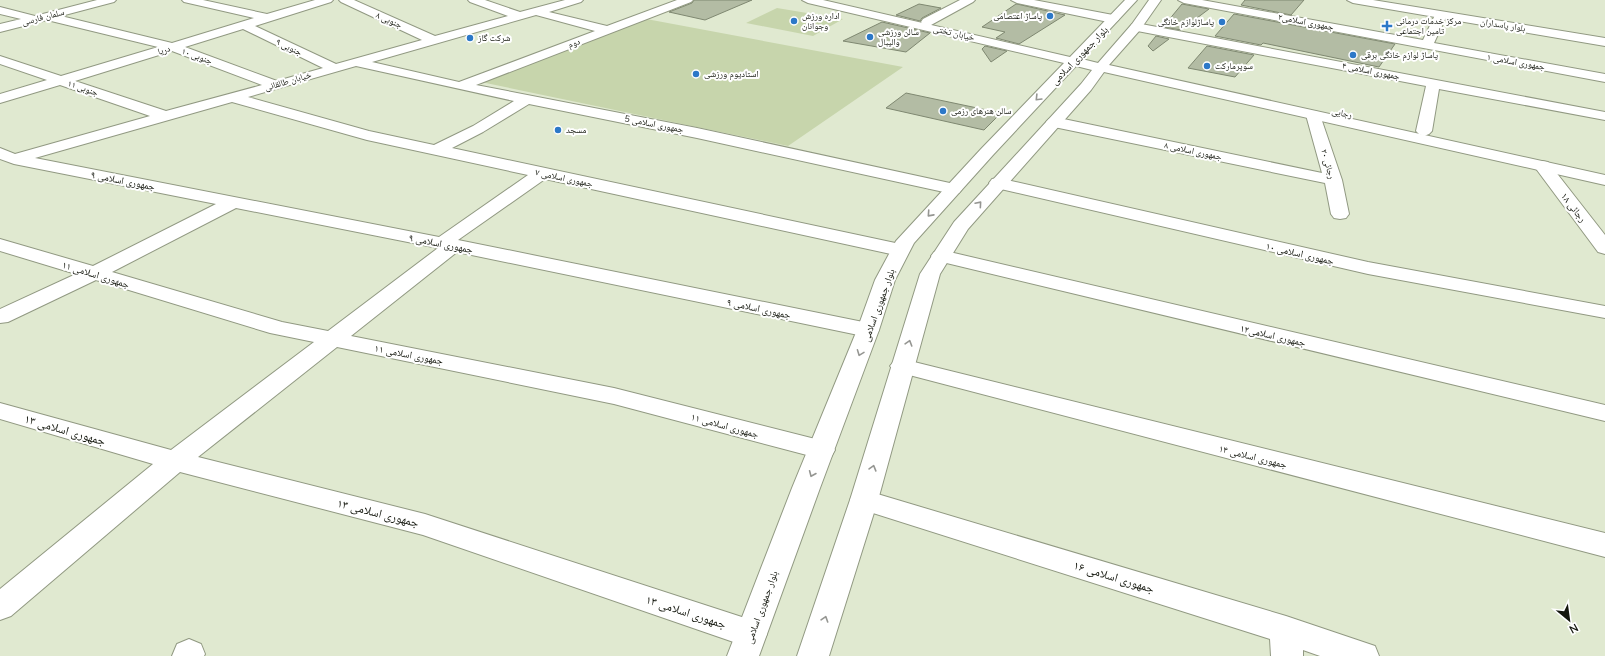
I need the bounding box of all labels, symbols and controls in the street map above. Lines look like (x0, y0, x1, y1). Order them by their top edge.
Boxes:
street label: سلمان فارسی (21, 6, 66, 28)
street label: ۸ جنوبی (374, 9, 404, 31)
place label: اداره ورزش وجوانان (802, 10, 840, 32)
place label: پاساژ اعتصامی (993, 10, 1042, 22)
marker: پاساژ اعتصامی (1045, 11, 1055, 21)
street label: جمهوری اسلامی۲ (1277, 11, 1335, 33)
place label: مرکز خدمات درمانی تامین اجتماعی (1396, 15, 1461, 37)
marker: اداره ورزش وجوانان (789, 16, 799, 26)
place label: پاساژلوازم خانگی (1158, 16, 1214, 29)
street label: بلوار پاسداران (1480, 16, 1527, 35)
marker: پاساژلوازم خانگی (1217, 17, 1227, 27)
marker: مرکز خدمات درمانی تامین اجتماعی (1381, 20, 1393, 32)
street label: خیابان تختی (932, 22, 976, 44)
street label: بلوار جمهوری اسلامی (1048, 23, 1112, 88)
place label: سالن ورزشی والیبال (878, 26, 919, 48)
place label: شرکت گاز (477, 32, 511, 44)
marker: سالن ورزشی والیبال (865, 32, 875, 42)
marker: شرکت گاز (465, 33, 475, 43)
street label: دوم (566, 35, 583, 52)
street label: ۹ جنوبی (274, 36, 304, 59)
street label: دریا (156, 42, 172, 58)
street label: ۱۰ جنوبی (180, 45, 214, 67)
place label: پاساژ لوازم خانگی برقی (1361, 49, 1438, 62)
marker: پاساژ لوازم خانگی برقی (1348, 50, 1358, 60)
street label: جمهوری اسلامی ۱ (1486, 51, 1546, 73)
place label: سوپرمارکت (1215, 60, 1253, 72)
street label: جمهوری اسلامی ۴ (1341, 60, 1401, 83)
marker: سوپرمارکت (1202, 61, 1212, 71)
place label: استادیوم ورزشی (704, 68, 759, 81)
street label: خیابان طالقانی (263, 69, 313, 93)
marker: استادیوم ورزشی (691, 69, 701, 79)
street label: ۱۱ جنوبی (66, 77, 100, 99)
one-way arrow (1035, 93, 1043, 101)
place label: سالن هنرهای رزمی (951, 105, 1012, 117)
street label: رجایی (1331, 105, 1354, 121)
marker: سالن هنرهای رزمی (938, 106, 948, 116)
street label: جمهوری اسلامی 5 (623, 112, 685, 136)
place label: مسجد (566, 124, 586, 136)
marker: مسجد (553, 125, 563, 135)
street label: جمهوری اسلامی ۸ (1163, 139, 1223, 163)
street label: رجائی ۲۰ (1318, 148, 1338, 181)
street label: جمهوری اسلامی ۷ (534, 166, 594, 190)
street label: جمهوری اسلامی ۹ (89, 168, 157, 194)
street label: رجائی ۱۸ (1557, 190, 1589, 225)
one-way arrow (975, 202, 982, 209)
one-way arrow (928, 209, 935, 217)
street label: جمهوری اسلامی ۹ (407, 231, 475, 257)
street label: جمهوری اسلامی ۱۰ (1264, 239, 1336, 269)
street label: جمهوری اسلامی ۱۱ (60, 258, 132, 292)
street label: بلوار جمهوری اسلامی (859, 267, 899, 344)
street label: جمهوری اسلامی ۹ (725, 295, 793, 323)
street label: جمهوری اسلامی۱۲ (1239, 322, 1308, 350)
one-way arrow (904, 340, 913, 347)
street label: جمهوری اسلامی ۱۱ (373, 341, 445, 369)
one-way arrow (856, 350, 864, 357)
street label: جمهوری اسلامی ۱۱ (689, 410, 761, 442)
street label: جمهوری اسلامی ۱۳ (23, 411, 108, 449)
street label: جمهوری اسلامی ۱۴ (1217, 442, 1289, 472)
one-way arrow (868, 465, 877, 472)
one-way arrow (809, 470, 817, 478)
street label: جمهوری اسلامی ۱۳ (336, 495, 421, 531)
street label: جمهوری اسلامی ۱۶ (1072, 557, 1157, 597)
street label: بلوار جمهوری اسلامی (742, 569, 782, 646)
street label: جمهوری اسلامی ۱۳ (644, 591, 729, 633)
north arrow (1549, 600, 1589, 640)
one-way arrow (821, 616, 829, 623)
text: N (1566, 620, 1581, 637)

